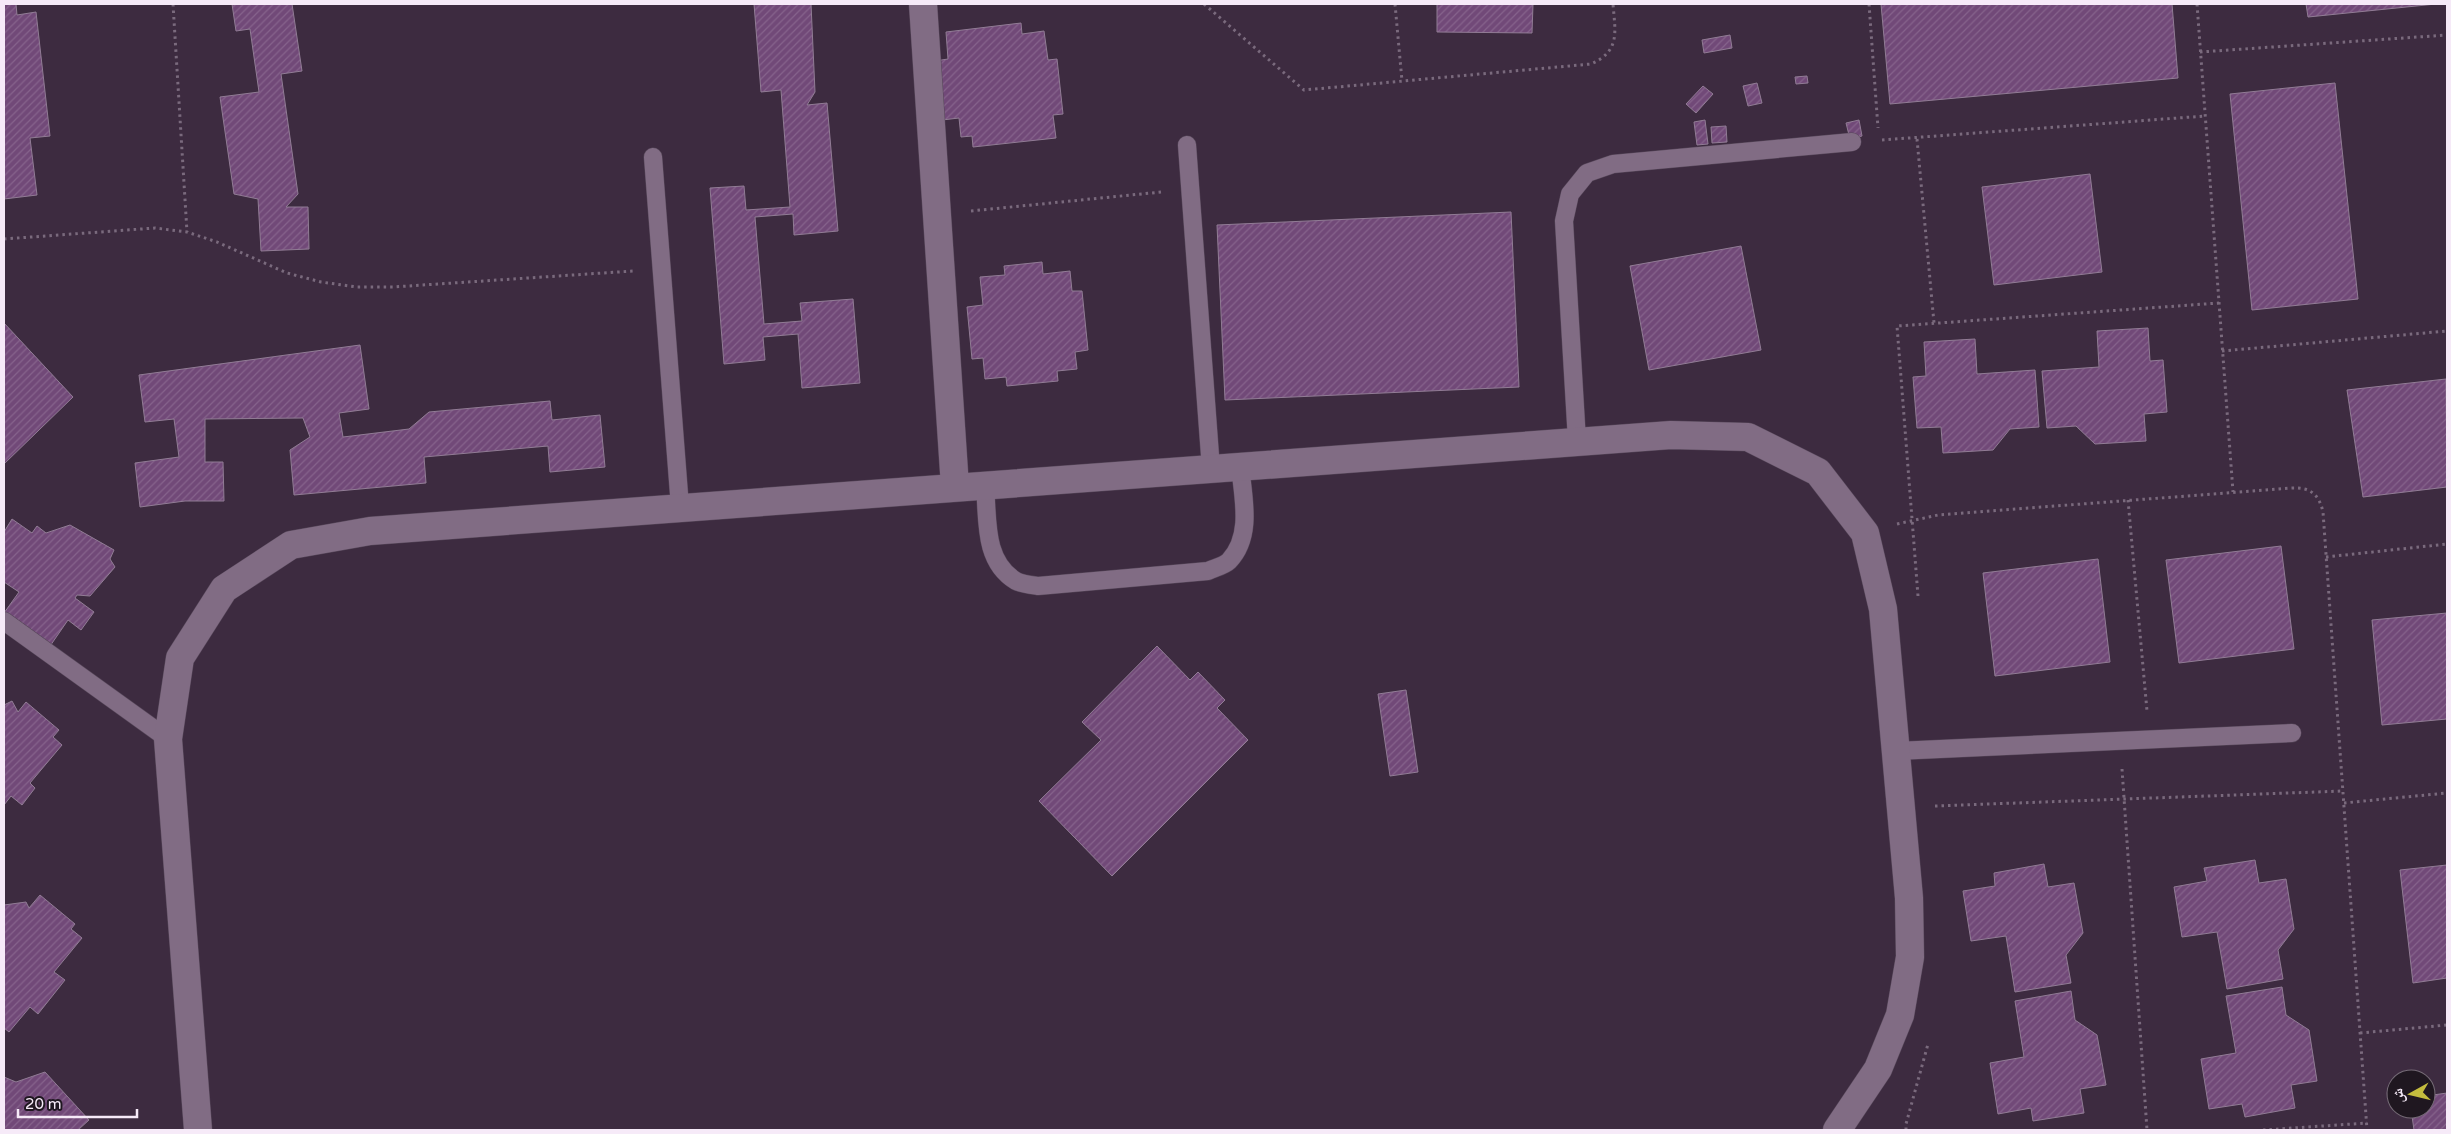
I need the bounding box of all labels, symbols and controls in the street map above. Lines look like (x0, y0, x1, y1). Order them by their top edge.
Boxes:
north arrow (2386, 1069, 2436, 1119)
scale bar (18, 1086, 136, 1118)
text: ش (2389, 1087, 2408, 1104)
text: 20 m (25, 1095, 62, 1113)

